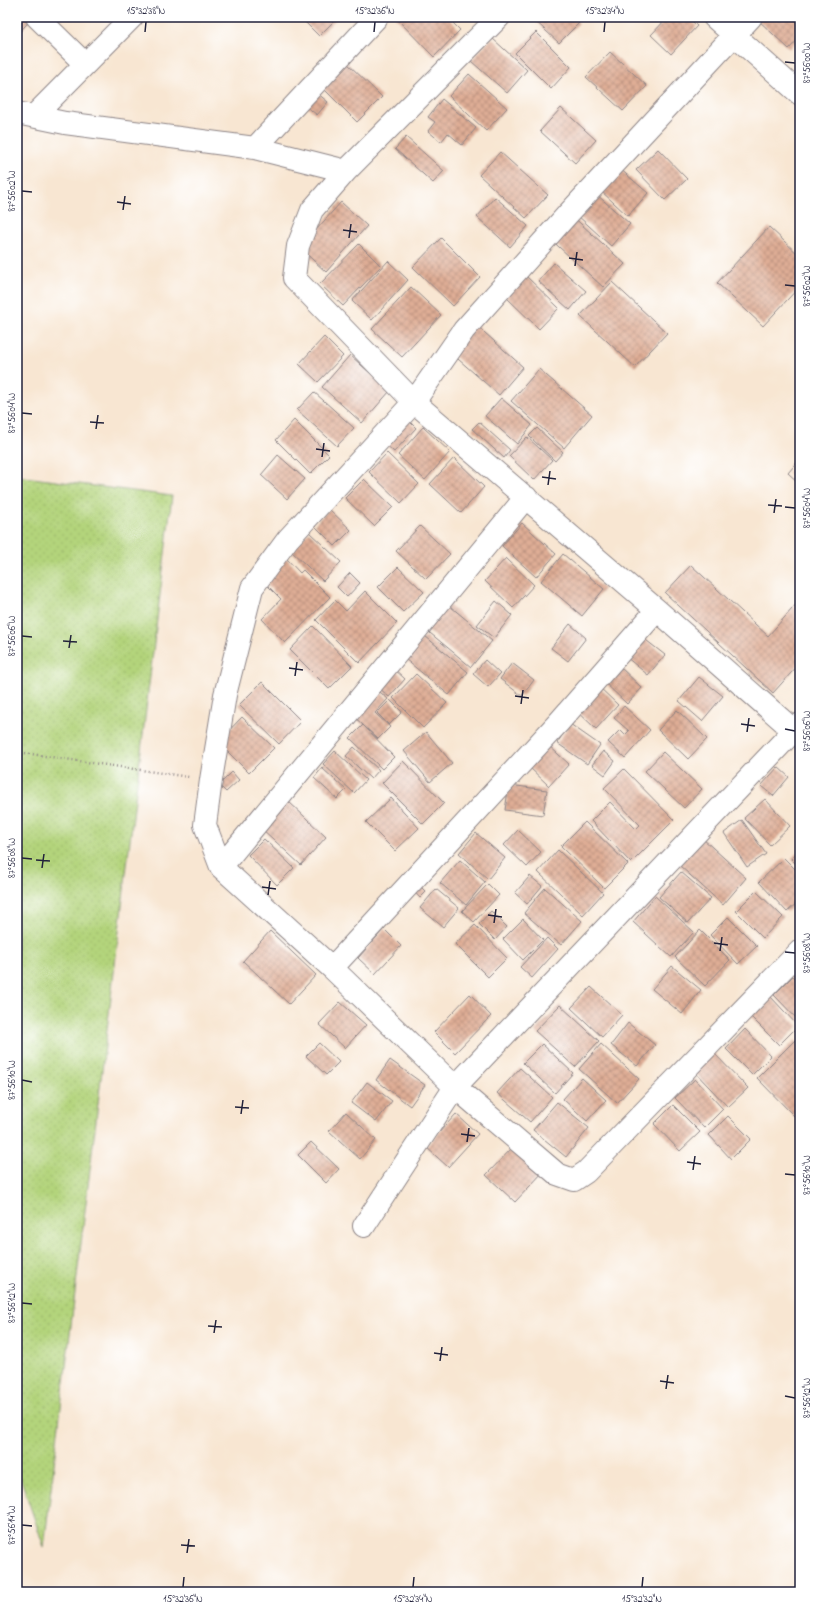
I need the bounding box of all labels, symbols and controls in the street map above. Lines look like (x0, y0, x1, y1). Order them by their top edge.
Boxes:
text: 15°32'38"N (127, 4, 166, 19)
text: 15°32'36"N (355, 4, 395, 19)
text: 15°32'34"N (585, 4, 625, 19)
text: 87°56'00"W (800, 43, 815, 83)
text: 87°56'02"W (5, 170, 20, 212)
text: 87°56'02"W (800, 265, 815, 307)
text: 87°56'04"W (5, 393, 20, 433)
text: 87°56'04"W (800, 488, 815, 528)
text: 87°56'06"W (5, 615, 20, 656)
text: 87°56'06"W (800, 710, 815, 751)
text: 87°56'08"W (5, 838, 20, 878)
text: 87°56'08"W (800, 933, 815, 973)
text: 87°56'10"W (5, 1060, 20, 1100)
text: 87°56'10"W (800, 1155, 815, 1195)
text: 87°56'12"W (5, 1283, 20, 1323)
text: 87°56'12"W (800, 1378, 815, 1418)
text: 87°56'14"W (5, 1505, 20, 1545)
text: 15°32'36"N (163, 1592, 203, 1607)
text: 15°32'34"N (393, 1592, 433, 1607)
text: 15°32'32"N (622, 1592, 662, 1607)

